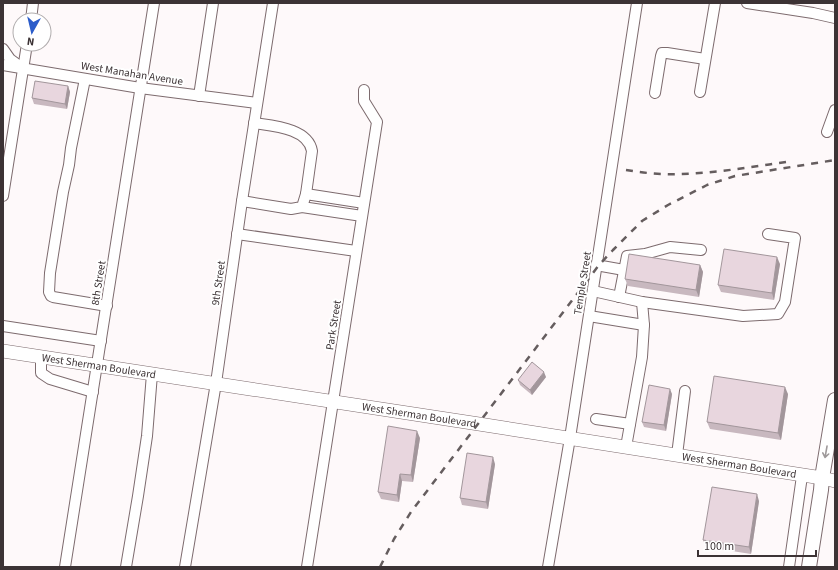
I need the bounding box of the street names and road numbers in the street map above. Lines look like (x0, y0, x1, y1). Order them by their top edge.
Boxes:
street label: West Manahan Avenue (80, 58, 185, 89)
street label: Temple Street (570, 250, 595, 316)
street label: 8th Street (88, 259, 109, 306)
street label: 9th Street (208, 260, 229, 306)
street label: Park Street (322, 299, 345, 351)
street label: West Sherman Boulevard (41, 350, 157, 382)
street label: West Sherman Boulevard (361, 399, 477, 431)
street label: West Sherman Boulevard (681, 449, 797, 482)

